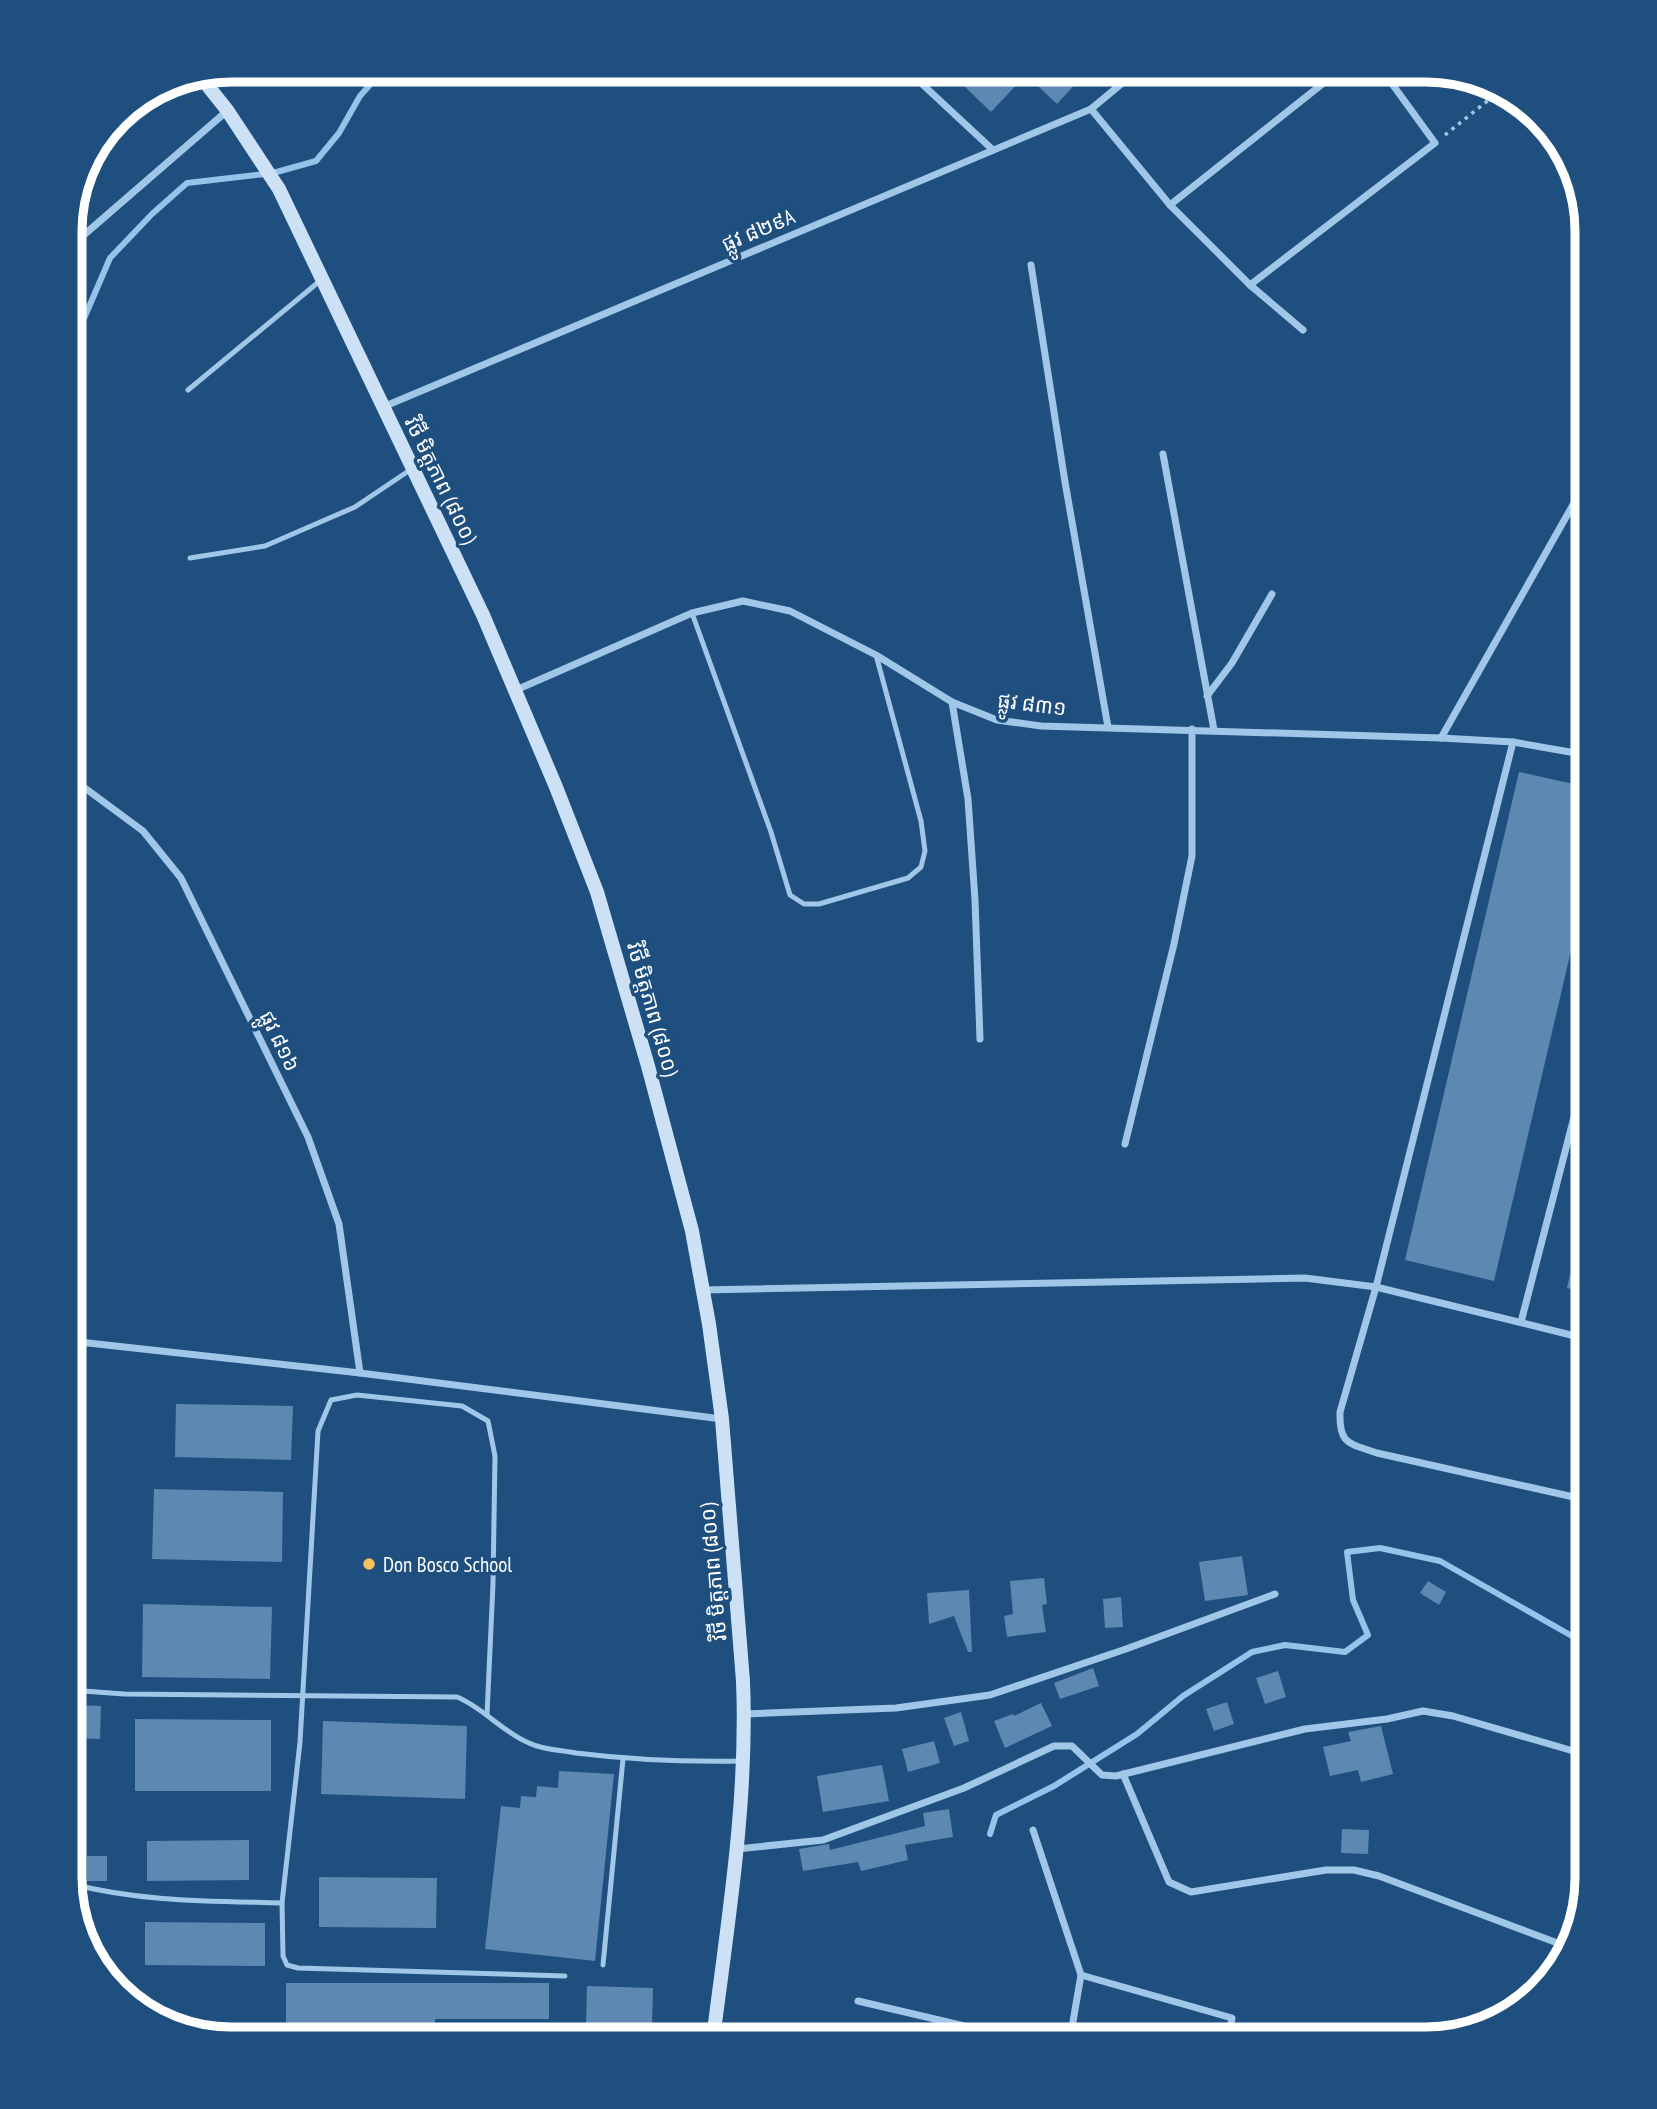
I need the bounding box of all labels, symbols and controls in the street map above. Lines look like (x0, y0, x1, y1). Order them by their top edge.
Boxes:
street label: ផ្លូវ ៨២៩A (717, 202, 801, 263)
street label: វិថី មិត្តភាព (៨០០) (398, 411, 483, 548)
street label: ផ្លូវ ៨៣១ (995, 686, 1068, 728)
street label: វិថី មិត្តភាព (៨០០) (620, 938, 685, 1079)
street label: ផ្លូវ ៨១៦ (248, 1006, 306, 1079)
street label: វិថី មិត្តភាព (៨០០) (694, 1502, 733, 1643)
place label: Don Bosco School (383, 1551, 512, 1578)
marker: Don Bosco School (361, 1556, 377, 1572)

